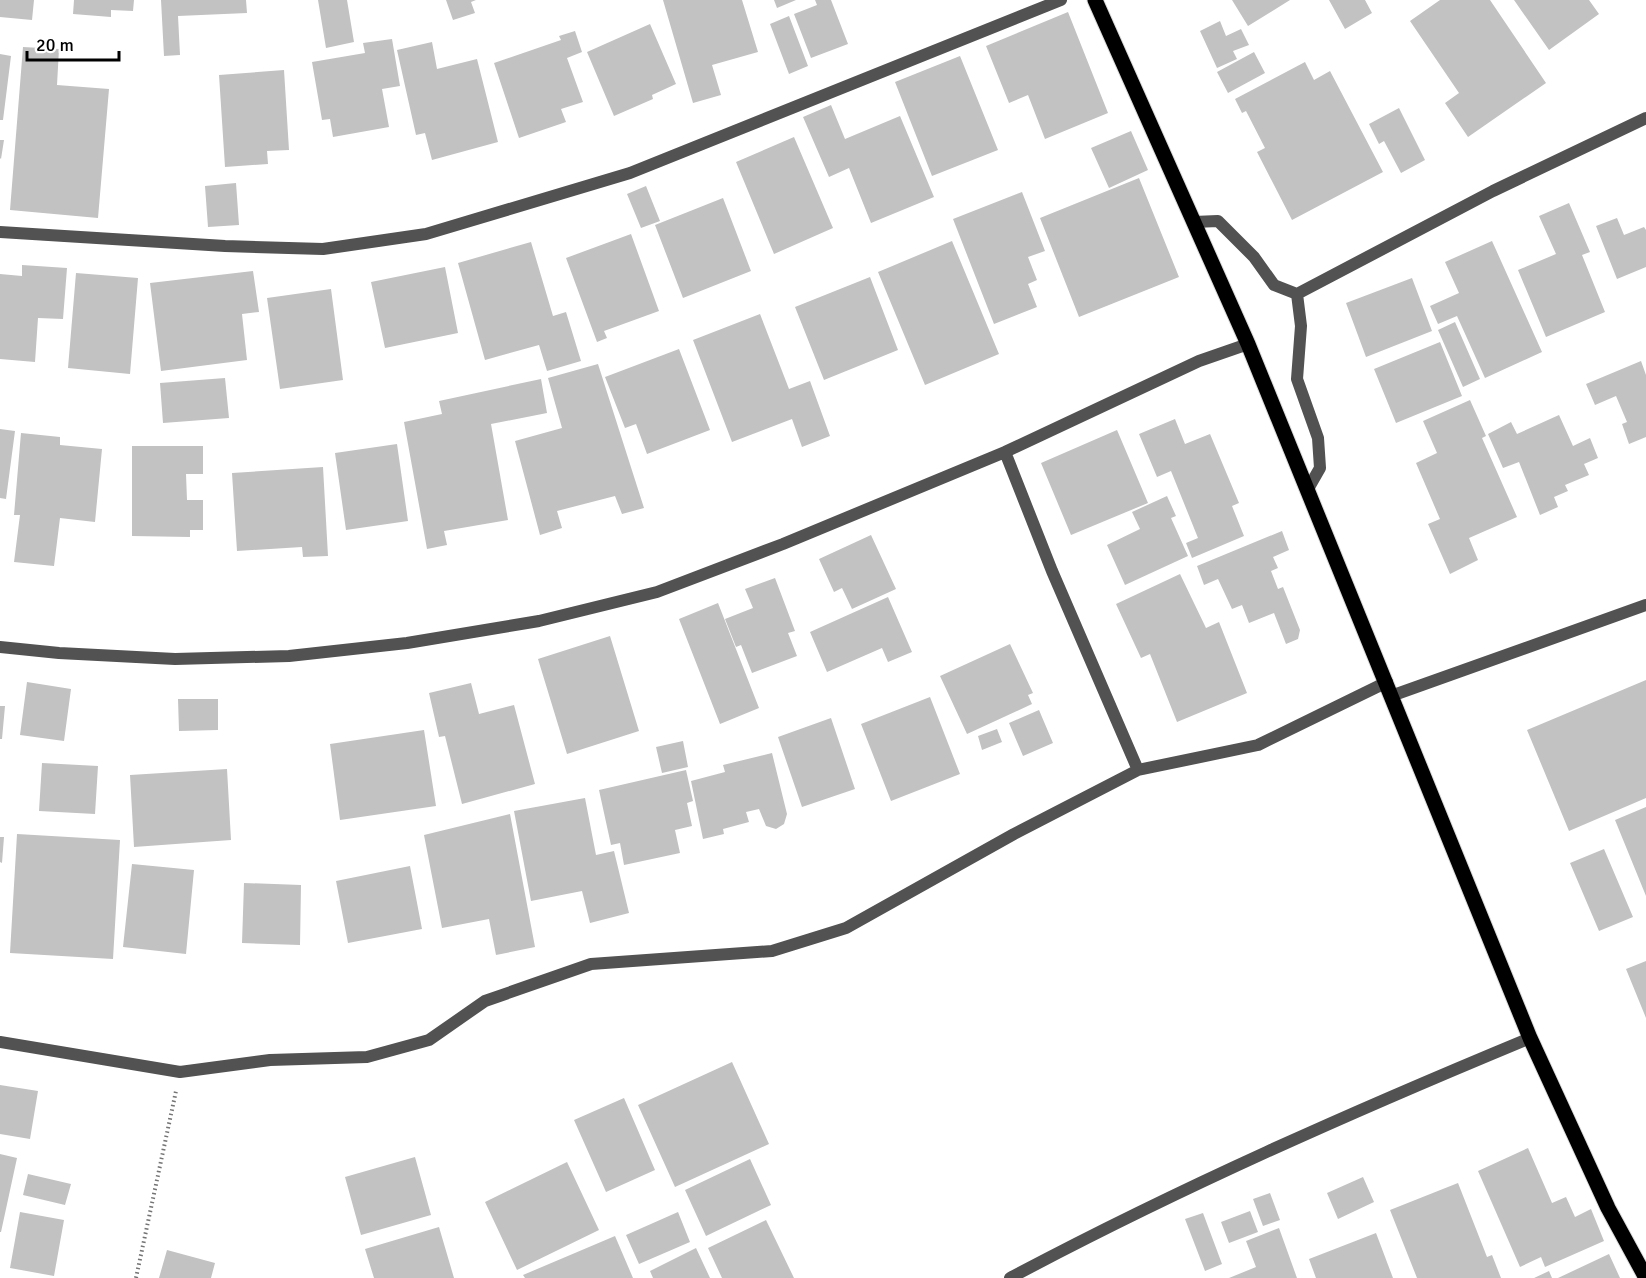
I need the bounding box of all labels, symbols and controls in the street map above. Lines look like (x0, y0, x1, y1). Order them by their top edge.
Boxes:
scale bar (27, 24, 118, 62)
text: 20 m (36, 34, 74, 56)

